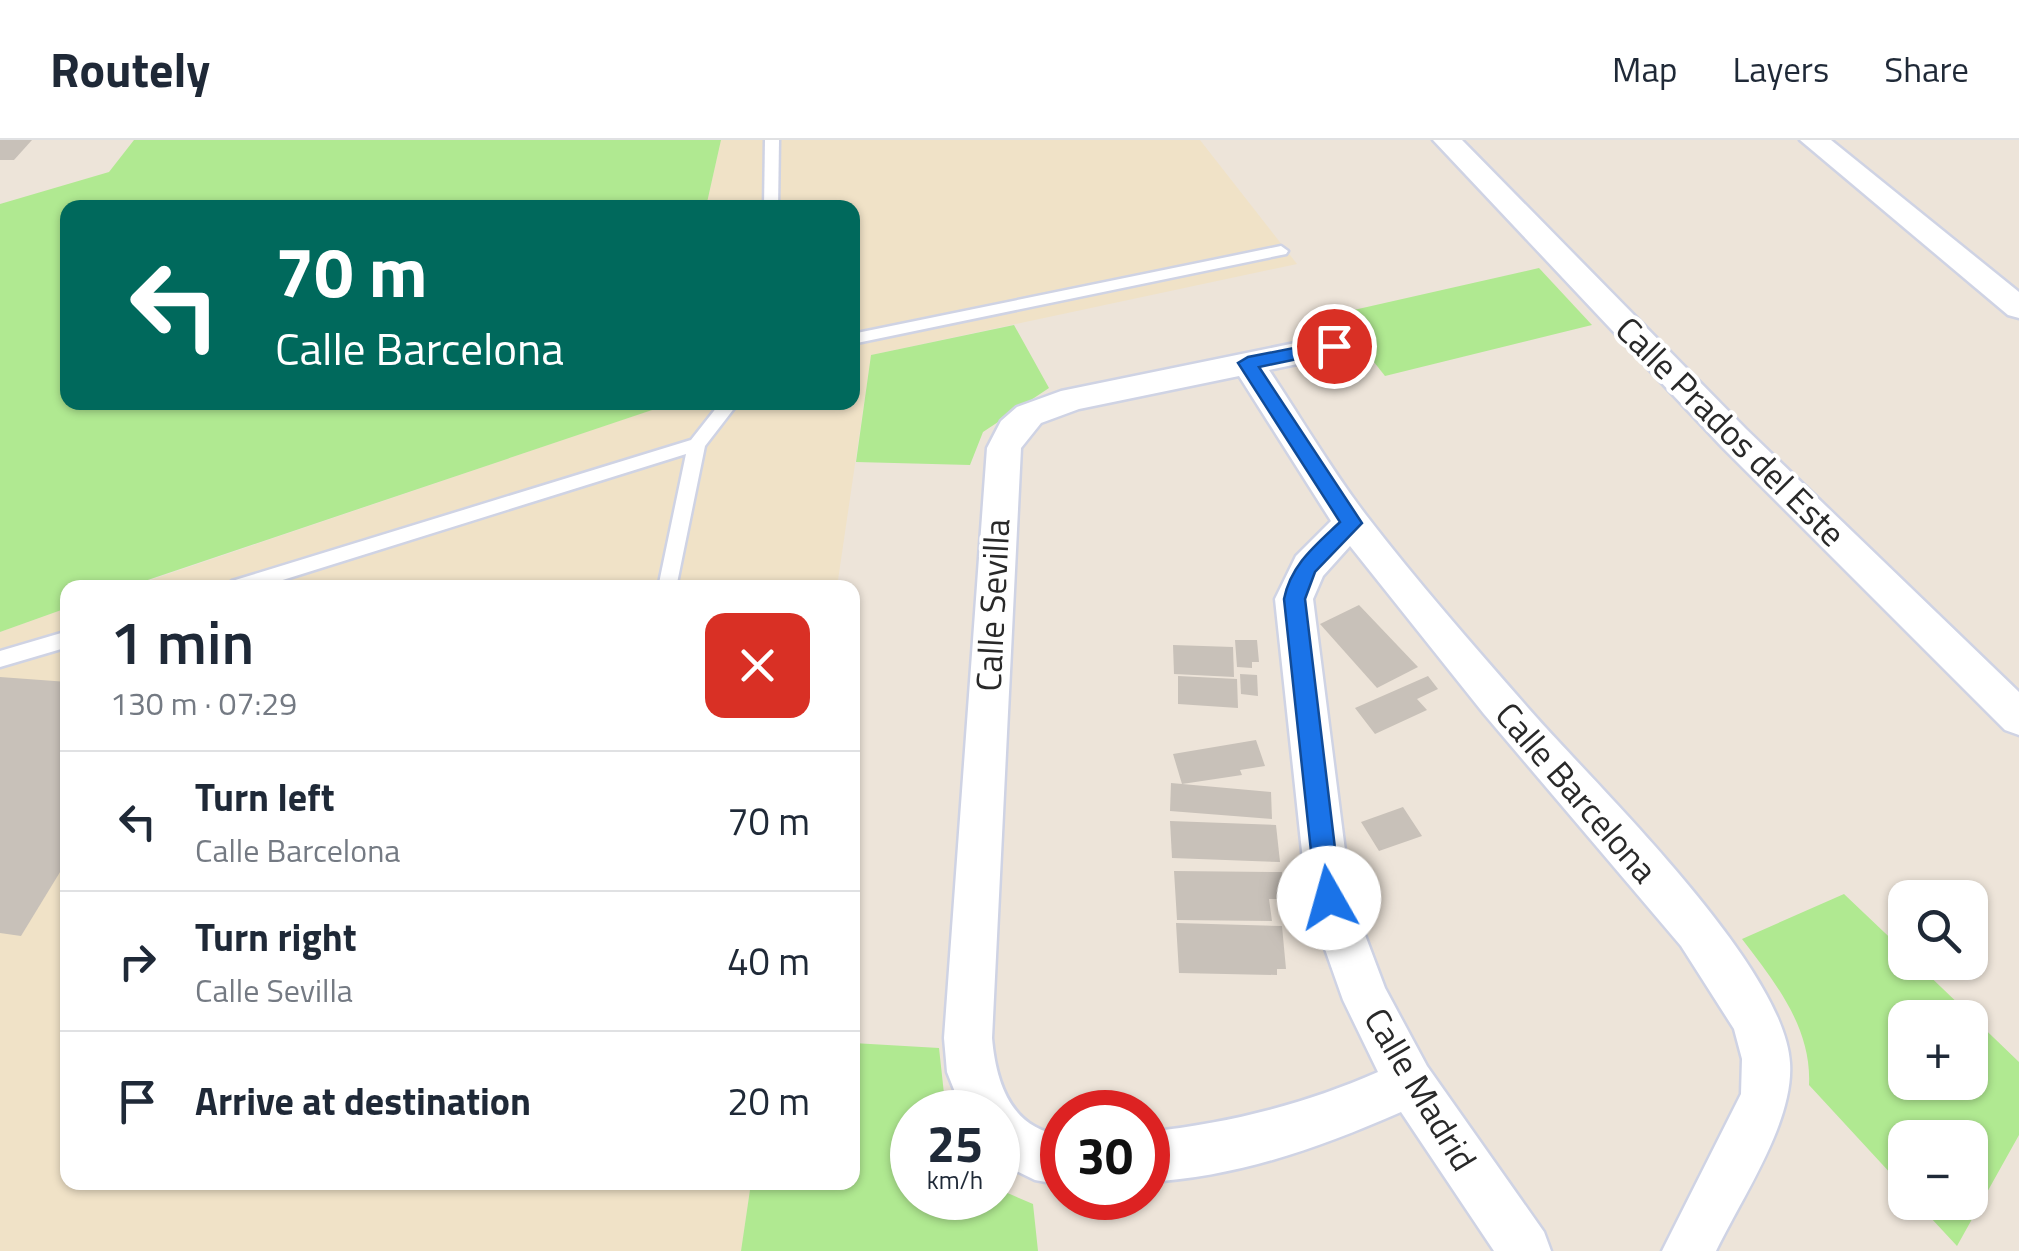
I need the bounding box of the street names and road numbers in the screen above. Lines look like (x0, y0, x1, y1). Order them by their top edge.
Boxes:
street label: Calle Prados del Este (1603, 303, 1859, 559)
street label: Calle Sevilla (961, 517, 1023, 693)
street label: Calle Barcelona (1483, 690, 1671, 894)
street label: Calle Madrid (1351, 997, 1491, 1181)

